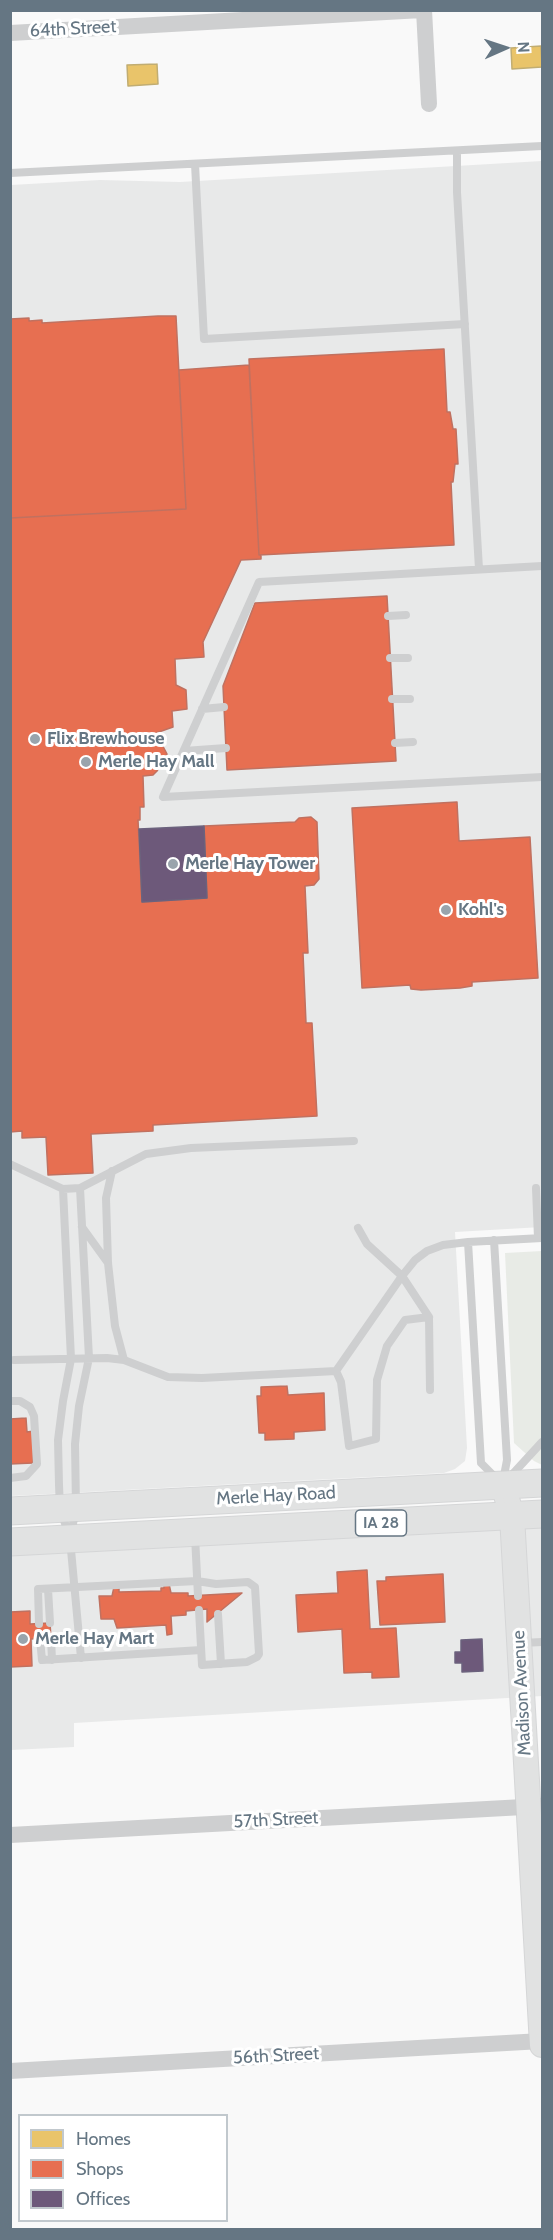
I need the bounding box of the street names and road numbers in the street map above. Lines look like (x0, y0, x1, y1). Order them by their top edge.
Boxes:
street label: 64th Street (29, 16, 117, 42)
street label: Merle Hay Road (216, 1482, 336, 1510)
road number: IA 28 (356, 1510, 406, 1536)
street label: Madison Avenue (508, 1630, 536, 1756)
street label: 57th Street (233, 1807, 319, 1833)
street label: 56th Street (232, 2043, 320, 2069)

